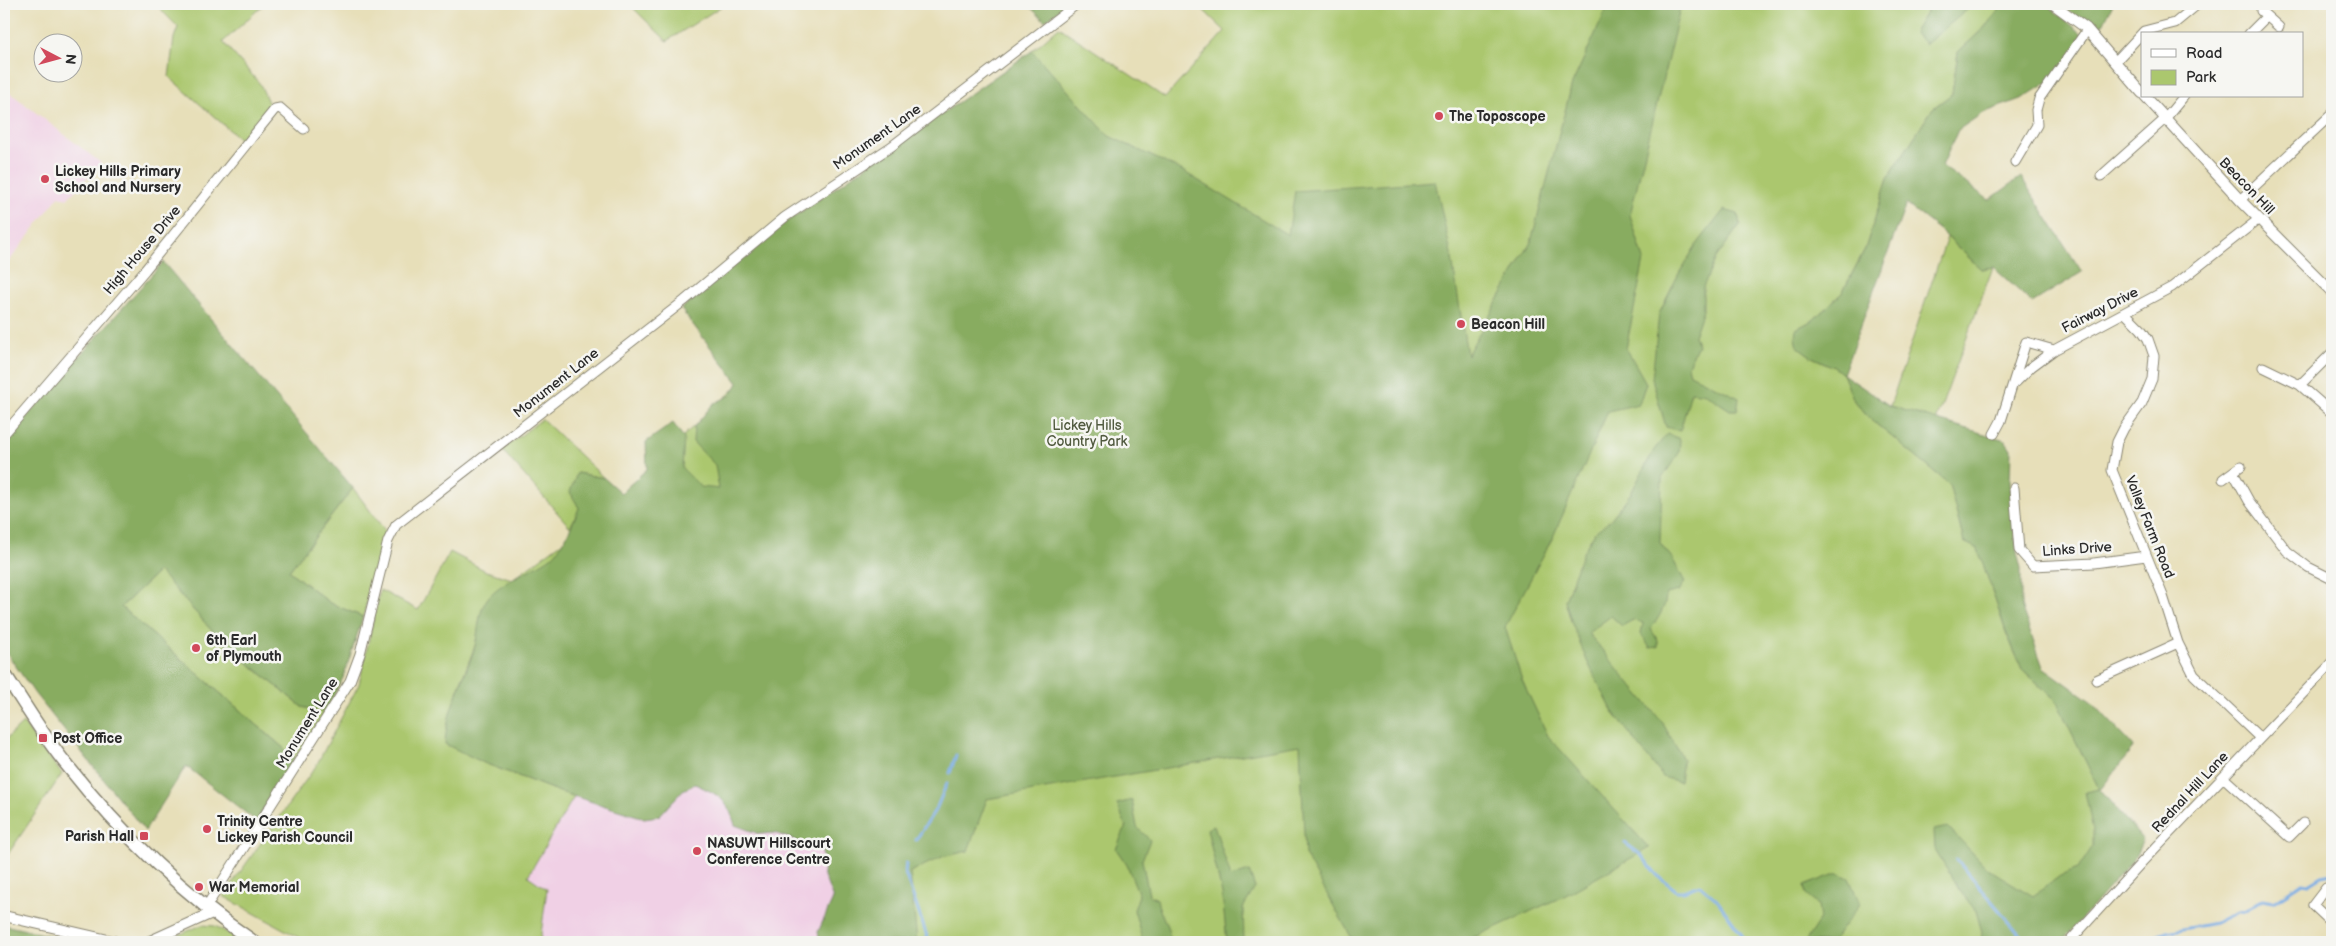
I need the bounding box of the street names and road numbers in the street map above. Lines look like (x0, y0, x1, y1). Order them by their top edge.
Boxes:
street label: Monument Lane (830, 100, 924, 174)
street label: Beacon Hill (2216, 154, 2278, 218)
street label: High House Drive (100, 202, 184, 298)
street label: Fairway Drive (2059, 283, 2141, 337)
street label: Monument Lane (510, 345, 602, 421)
street label: Valley Farm Road (2122, 473, 2178, 581)
street label: Links Drive (2042, 538, 2112, 560)
street label: Monument Lane (272, 675, 342, 771)
street label: Rednal Hill Lane (2148, 748, 2232, 836)

